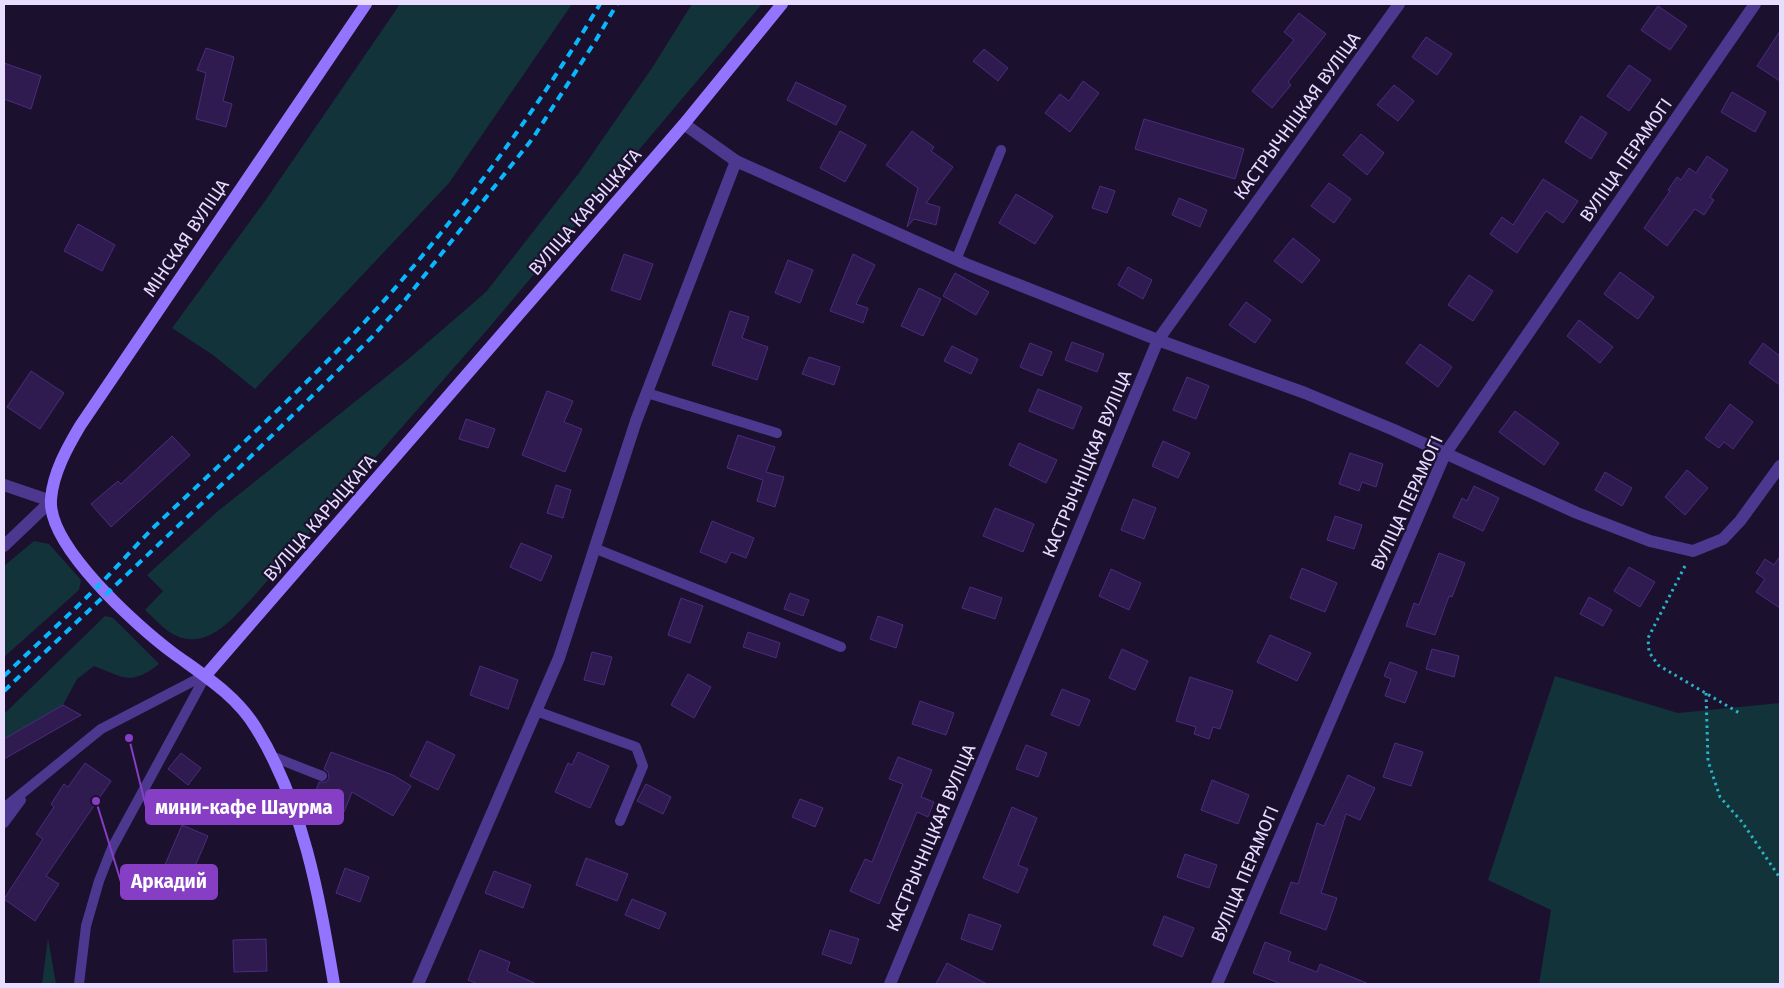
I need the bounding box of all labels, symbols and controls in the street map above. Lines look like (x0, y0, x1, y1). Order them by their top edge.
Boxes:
street label: КАСТРЫЧНІЦКАЯ ВУЛІЦА (1229, 27, 1366, 204)
street label: ВУЛІЦА ПЕРАМОГІ (1575, 94, 1677, 226)
street label: ВУЛІЦА КАРЫЦКАГА (524, 144, 646, 280)
street label: МІНСКАЯ ВУЛІЦА (138, 174, 234, 301)
street label: КАСТРЫЧНІЦКАЯ ВУЛІЦА (1037, 366, 1137, 561)
street label: ВУЛІЦА ПЕРАМОГІ (1366, 432, 1448, 574)
street label: ВУЛІЦА КАРЫЦКАГА (259, 450, 381, 586)
street label: КАСТРЫЧНІЦКАЯ ВУЛІЦА (881, 740, 981, 935)
callout: мини-кафе Шаурма (146, 790, 343, 824)
text: мини-кафе Шаурма (155, 796, 333, 819)
street label: ВУЛІЦА ПЕРАМОГІ (1206, 802, 1284, 946)
callout: Аркадий (121, 865, 217, 899)
text: Аркадий (130, 870, 207, 893)

